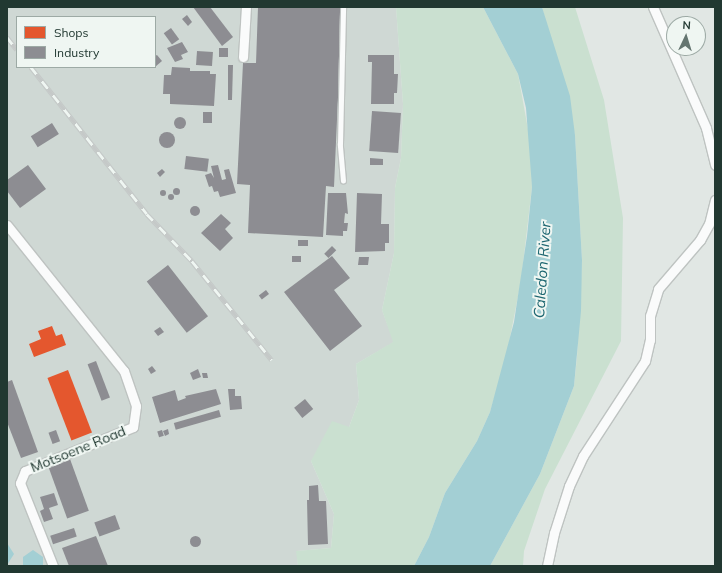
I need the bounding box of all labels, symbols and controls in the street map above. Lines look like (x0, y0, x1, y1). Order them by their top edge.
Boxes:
legend (16, 16, 156, 68)
north arrow (666, 16, 706, 56)
text: N (682, 18, 691, 32)
text: Shops (54, 25, 89, 40)
text: Industry (54, 45, 99, 60)
water label: Caledon River (530, 221, 554, 319)
street label: Motsoene Road (28, 422, 128, 476)

